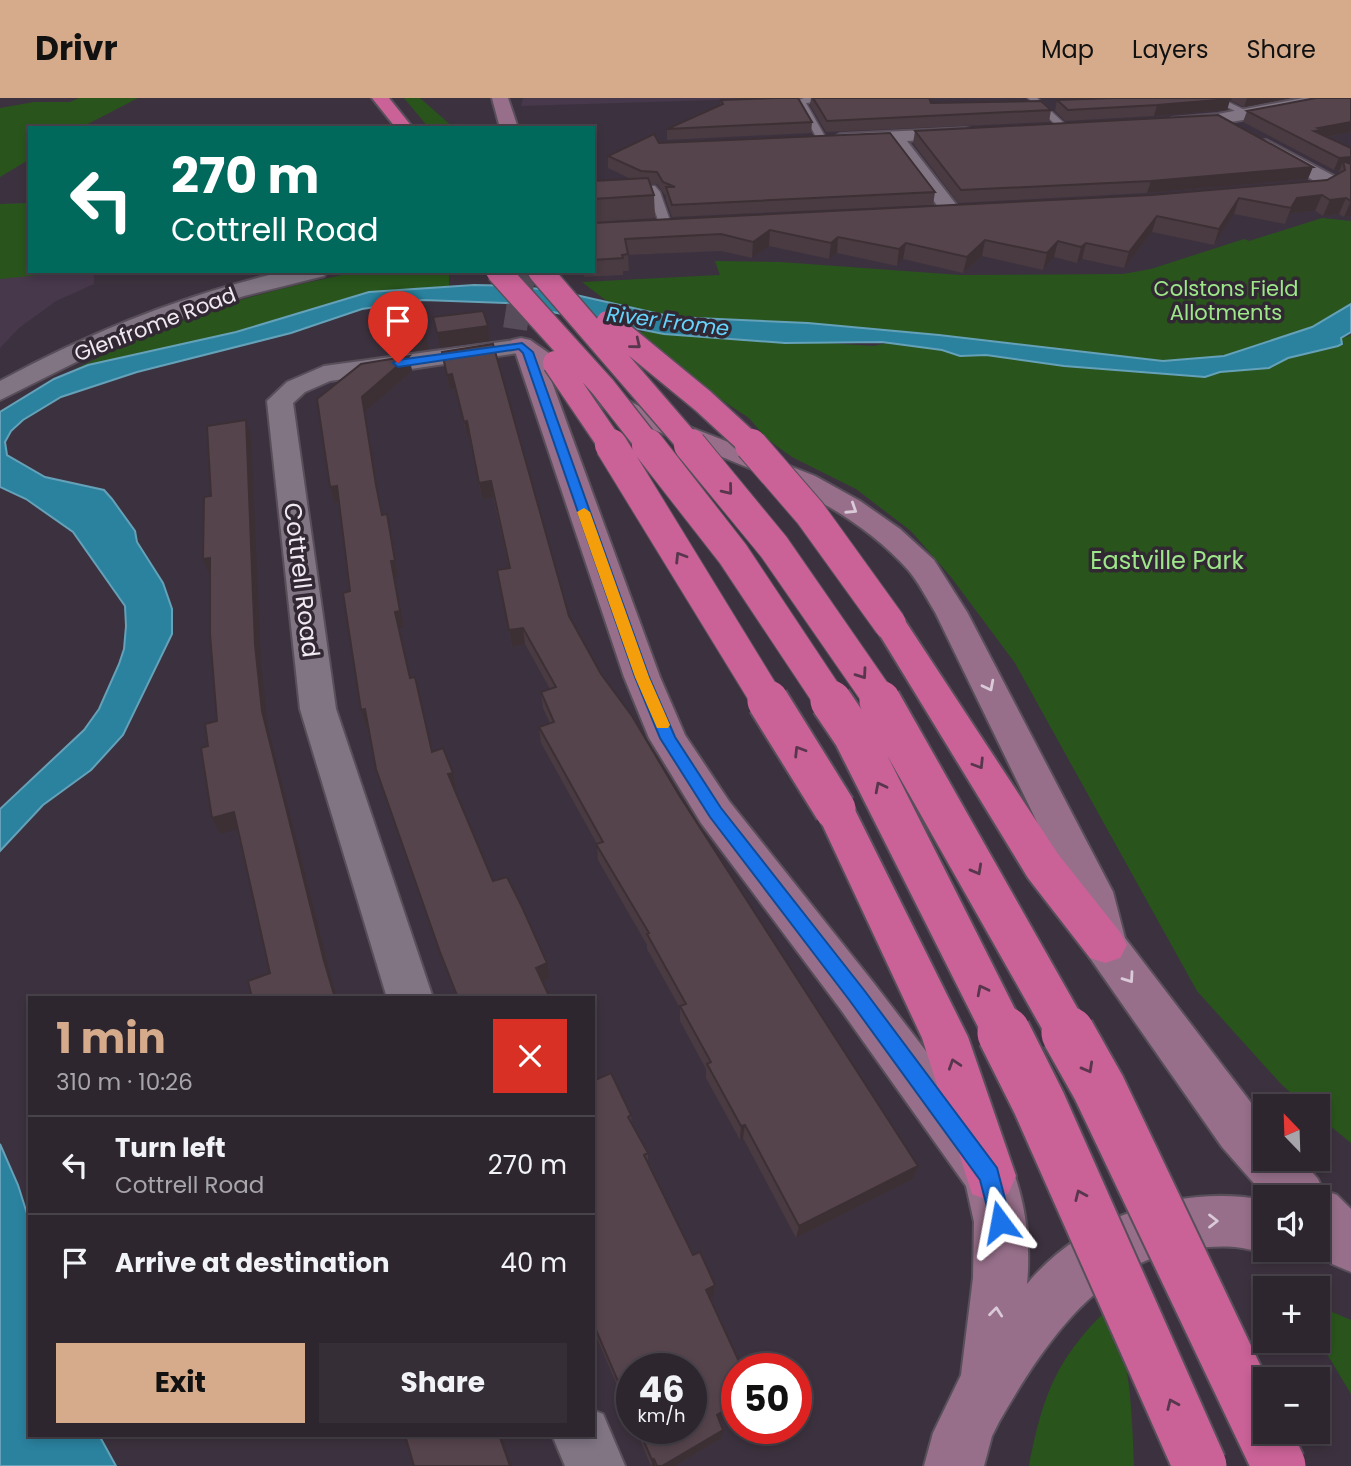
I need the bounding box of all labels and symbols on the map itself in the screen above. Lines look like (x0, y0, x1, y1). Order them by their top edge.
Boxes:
park label: Colstons Field Allotments (1153, 274, 1299, 327)
street label: Glenfrome Road (70, 280, 240, 368)
pin (368, 291, 428, 363)
water label: River Frome (605, 299, 731, 343)
one-way arrow (628, 336, 640, 349)
one-way arrow (719, 483, 732, 495)
street label: Cottrell Road (276, 501, 328, 659)
one-way arrow (845, 501, 858, 514)
park label: Eastville Park (1090, 544, 1244, 577)
one-way arrow (675, 552, 688, 565)
one-way arrow (854, 666, 866, 679)
one-way arrow (980, 679, 994, 691)
one-way arrow (794, 745, 807, 758)
one-way arrow (970, 757, 983, 770)
one-way arrow (874, 782, 888, 794)
one-way arrow (969, 862, 982, 875)
one-way arrow (1120, 970, 1133, 983)
one-way arrow (977, 985, 991, 997)
one-way arrow (948, 1058, 962, 1071)
one-way arrow (1080, 1061, 1093, 1074)
north arrow (1253, 1094, 1330, 1171)
position arrow (963, 1185, 1037, 1259)
one-way arrow (1074, 1190, 1088, 1203)
one-way arrow (1209, 1213, 1219, 1229)
one-way arrow (988, 1307, 1003, 1318)
speed limit sign: 50 (721, 1353, 812, 1444)
one-way arrow (1166, 1398, 1180, 1411)

